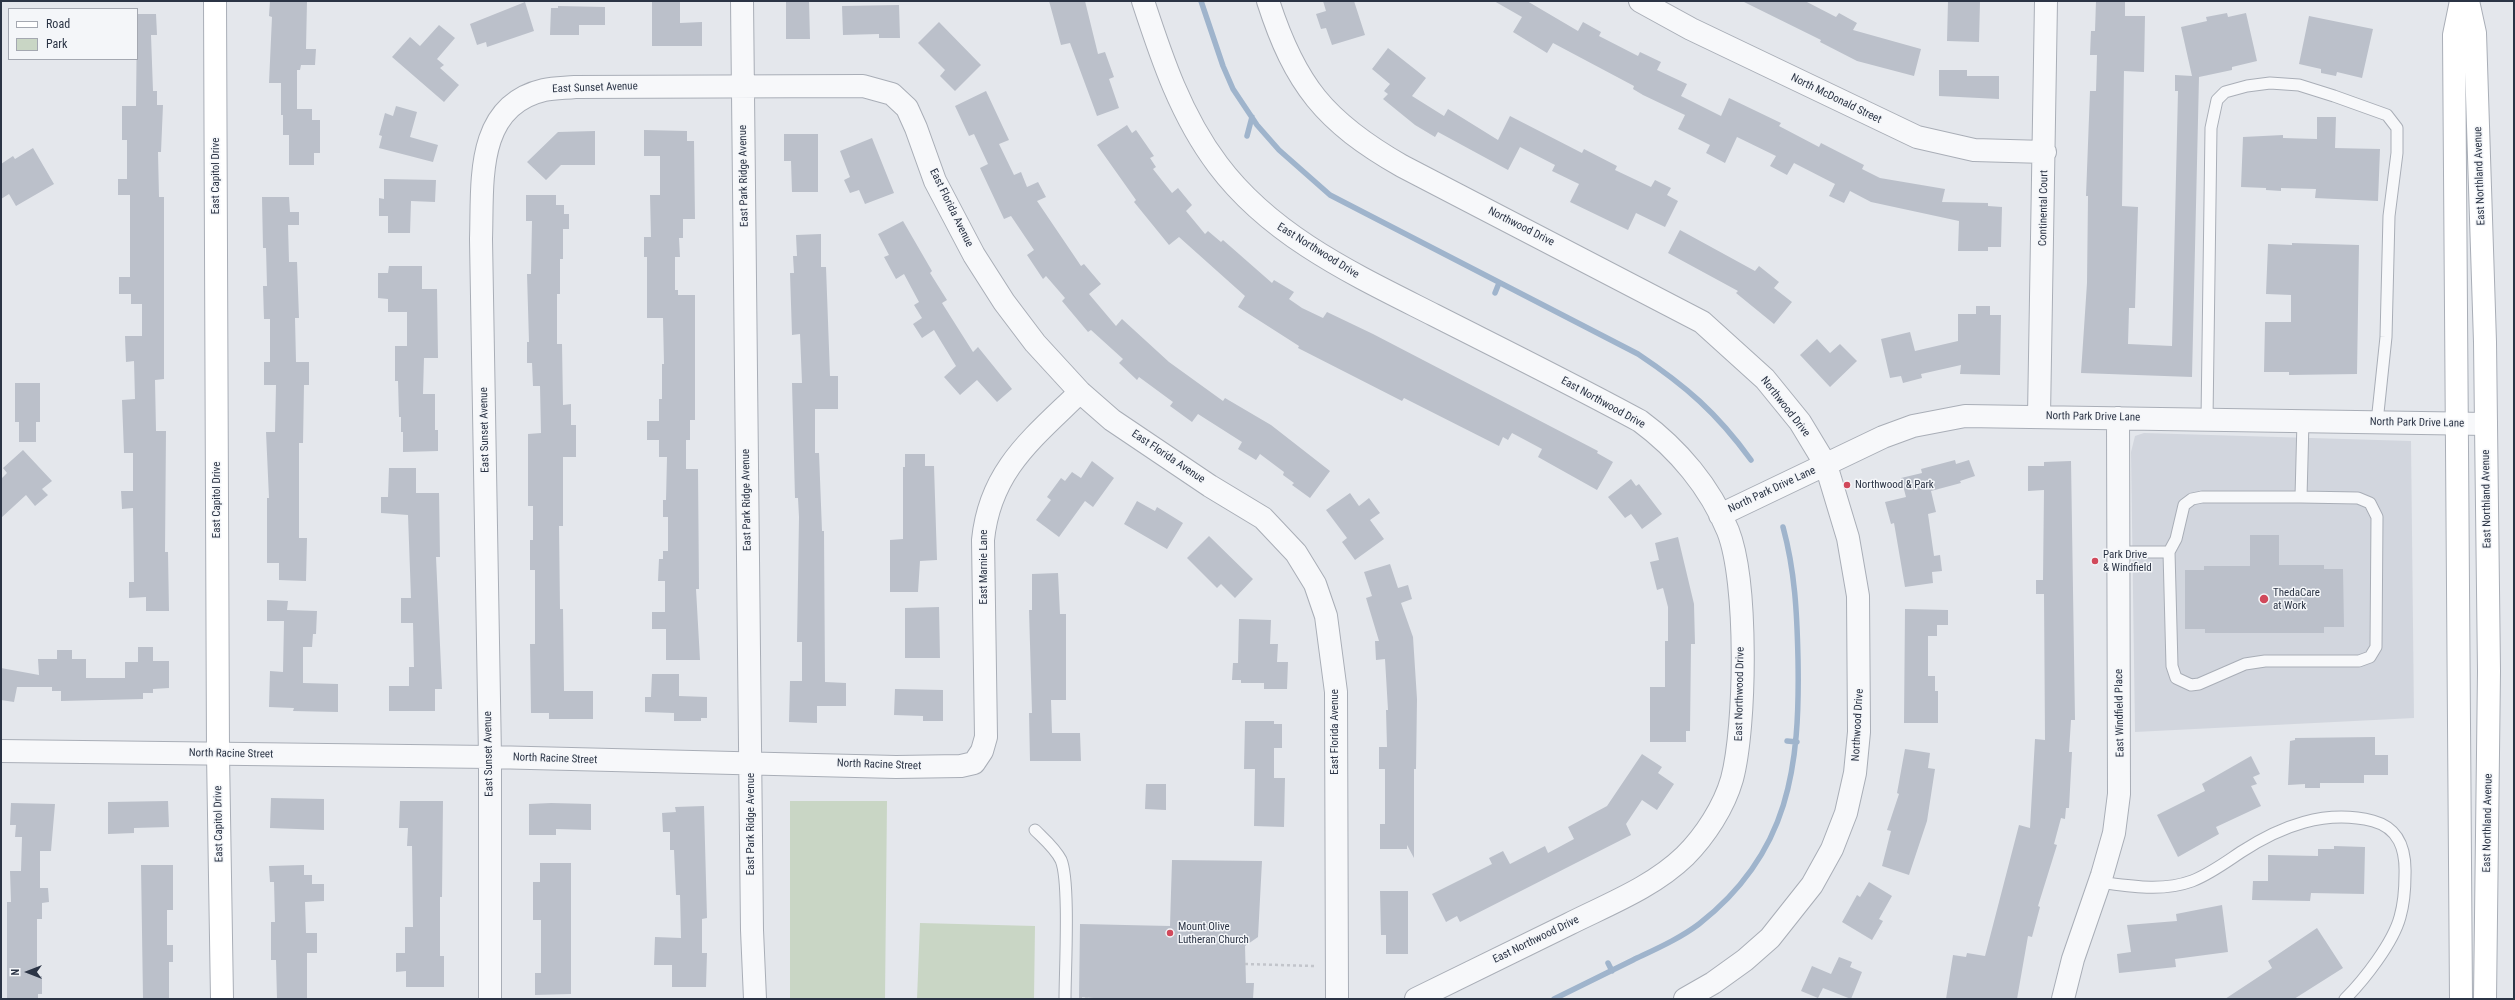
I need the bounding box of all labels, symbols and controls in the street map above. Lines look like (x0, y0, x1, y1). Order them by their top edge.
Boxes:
legend (8, 8, 138, 60)
text: Road (46, 17, 70, 31)
text: Park (46, 37, 67, 51)
street label: North McDonald Street (1789, 71, 1883, 127)
street label: East Sunset Avenue (552, 80, 638, 96)
street label: East Park Ridge Avenue (737, 125, 751, 227)
street label: East Northland Avenue (2472, 126, 2488, 226)
street label: East Capitol Drive (209, 138, 223, 214)
street label: East Florida Avenue (926, 167, 976, 249)
street label: Continental Court (2037, 170, 2051, 246)
street label: Northwood Drive (1486, 205, 1556, 249)
street label: East Northwood Drive (1275, 220, 1361, 282)
street label: East Northwood Drive (1559, 374, 1647, 432)
street label: Northwood Drive (1757, 374, 1813, 440)
street label: East Sunset Avenue (478, 387, 492, 473)
street label: North Park Drive Lane (2046, 410, 2140, 424)
street label: North Park Drive Lane (2370, 416, 2464, 430)
street label: East Florida Avenue (1129, 428, 1207, 486)
street label: East Park Ridge Avenue (740, 449, 754, 551)
street label: East Northland Avenue (2480, 449, 2494, 549)
street label: East Capitol Drive (210, 462, 224, 538)
street label: North Park Drive Lane (1726, 464, 1818, 516)
place label: Northwood & Park (1855, 478, 1934, 492)
marker: Northwood & Park (1842, 480, 1852, 490)
street label: East Marnie Lane (977, 530, 991, 604)
place label: Park Drive & Windfield (2103, 548, 2152, 574)
marker: Park Drive & Windfield (2090, 556, 2100, 566)
place label: ThedaCare at Work (2273, 586, 2320, 612)
marker: ThedaCare at Work (2258, 593, 2270, 605)
street label: East Northwood Drive (1733, 647, 1747, 741)
street label: East Windfield Place (2113, 669, 2127, 757)
street label: Northwood Drive (1850, 688, 1866, 762)
street label: East Florida Avenue (1328, 689, 1342, 775)
street label: East Sunset Avenue (482, 711, 496, 797)
street label: North Racine Street (189, 747, 273, 761)
street label: North Racine Street (513, 751, 597, 767)
street label: North Racine Street (837, 757, 921, 773)
street label: East Park Ridge Avenue (744, 773, 758, 875)
street label: East Northland Avenue (2481, 773, 2495, 873)
street label: East Capitol Drive (212, 786, 226, 862)
street label: East Northwood Drive (1491, 913, 1581, 967)
place label: Mount Olive Lutheran Church (1178, 920, 1249, 946)
marker: Mount Olive Lutheran Church (1165, 928, 1175, 938)
north arrow (8, 952, 48, 992)
text: N (9, 969, 22, 975)

